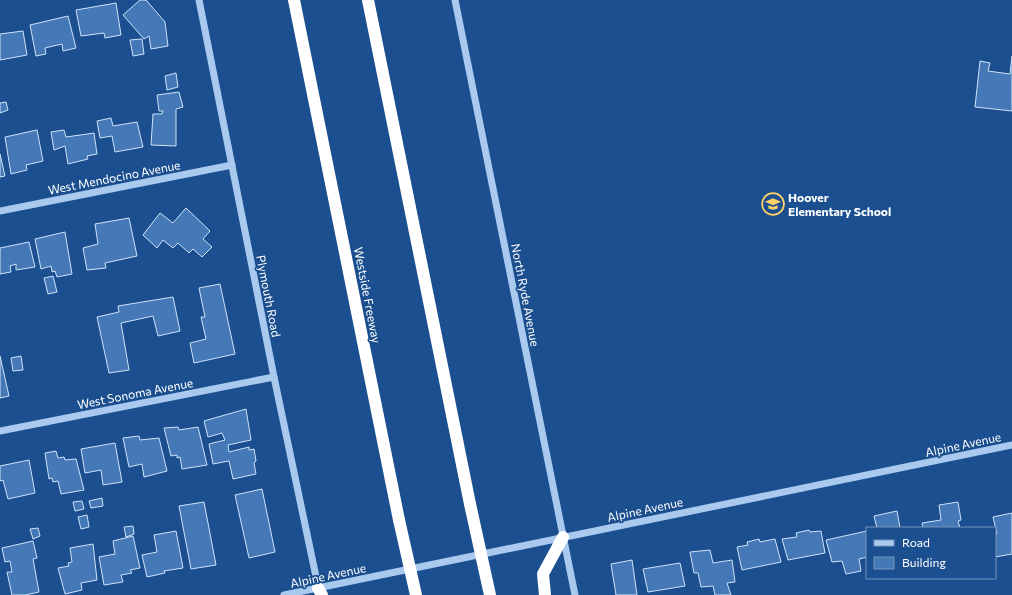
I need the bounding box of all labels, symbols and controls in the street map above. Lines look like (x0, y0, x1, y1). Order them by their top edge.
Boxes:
street label: West Mendocino Avenue (47, 157, 181, 197)
place label: Hoover Elementary School (788, 190, 891, 218)
school or university icon: Hoover Elementary School (760, 191, 786, 217)
street label: North Ryde Avenue (509, 242, 543, 348)
street label: Westside Freeway (352, 246, 384, 344)
street label: Plymouth Road (254, 254, 284, 338)
street label: West Sonoma Avenue (76, 375, 194, 411)
street label: Alpine Avenue (924, 429, 1002, 459)
street label: Alpine Avenue (606, 494, 684, 524)
legend (866, 527, 996, 579)
text: Road (902, 535, 930, 549)
text: Building (902, 555, 946, 569)
street label: Alpine Avenue (289, 560, 367, 590)

